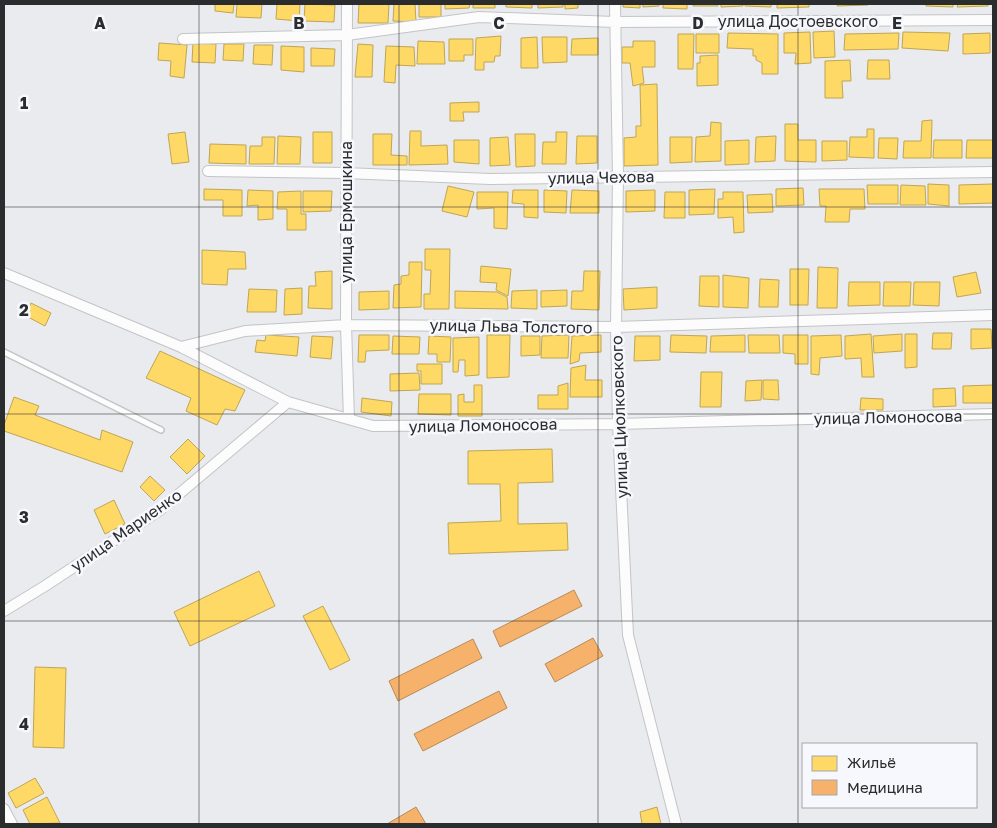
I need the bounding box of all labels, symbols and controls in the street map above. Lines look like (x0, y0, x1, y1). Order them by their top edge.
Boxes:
street label: улица Достоевского (718, 11, 878, 31)
text: A (94, 13, 106, 33)
text: B (293, 13, 305, 33)
text: C (493, 13, 505, 33)
text: D (692, 13, 704, 33)
text: E (892, 13, 902, 33)
text: 1 (20, 93, 28, 113)
street label: улица Ермошкина (336, 141, 356, 283)
street label: улица Чехова (547, 166, 655, 188)
text: 2 (19, 300, 29, 320)
street label: улица Льва Толстого (429, 315, 593, 337)
street label: улица Циолковского (606, 335, 632, 499)
street label: улица Ломоносова (813, 406, 963, 428)
street label: улица Ломоносова (408, 414, 558, 436)
street label: улица Мариенко (67, 484, 185, 576)
text: 3 (19, 507, 29, 527)
text: 4 (19, 714, 29, 734)
legend (802, 743, 977, 808)
text: Жильё (847, 753, 896, 771)
text: Медицина (847, 778, 923, 796)

